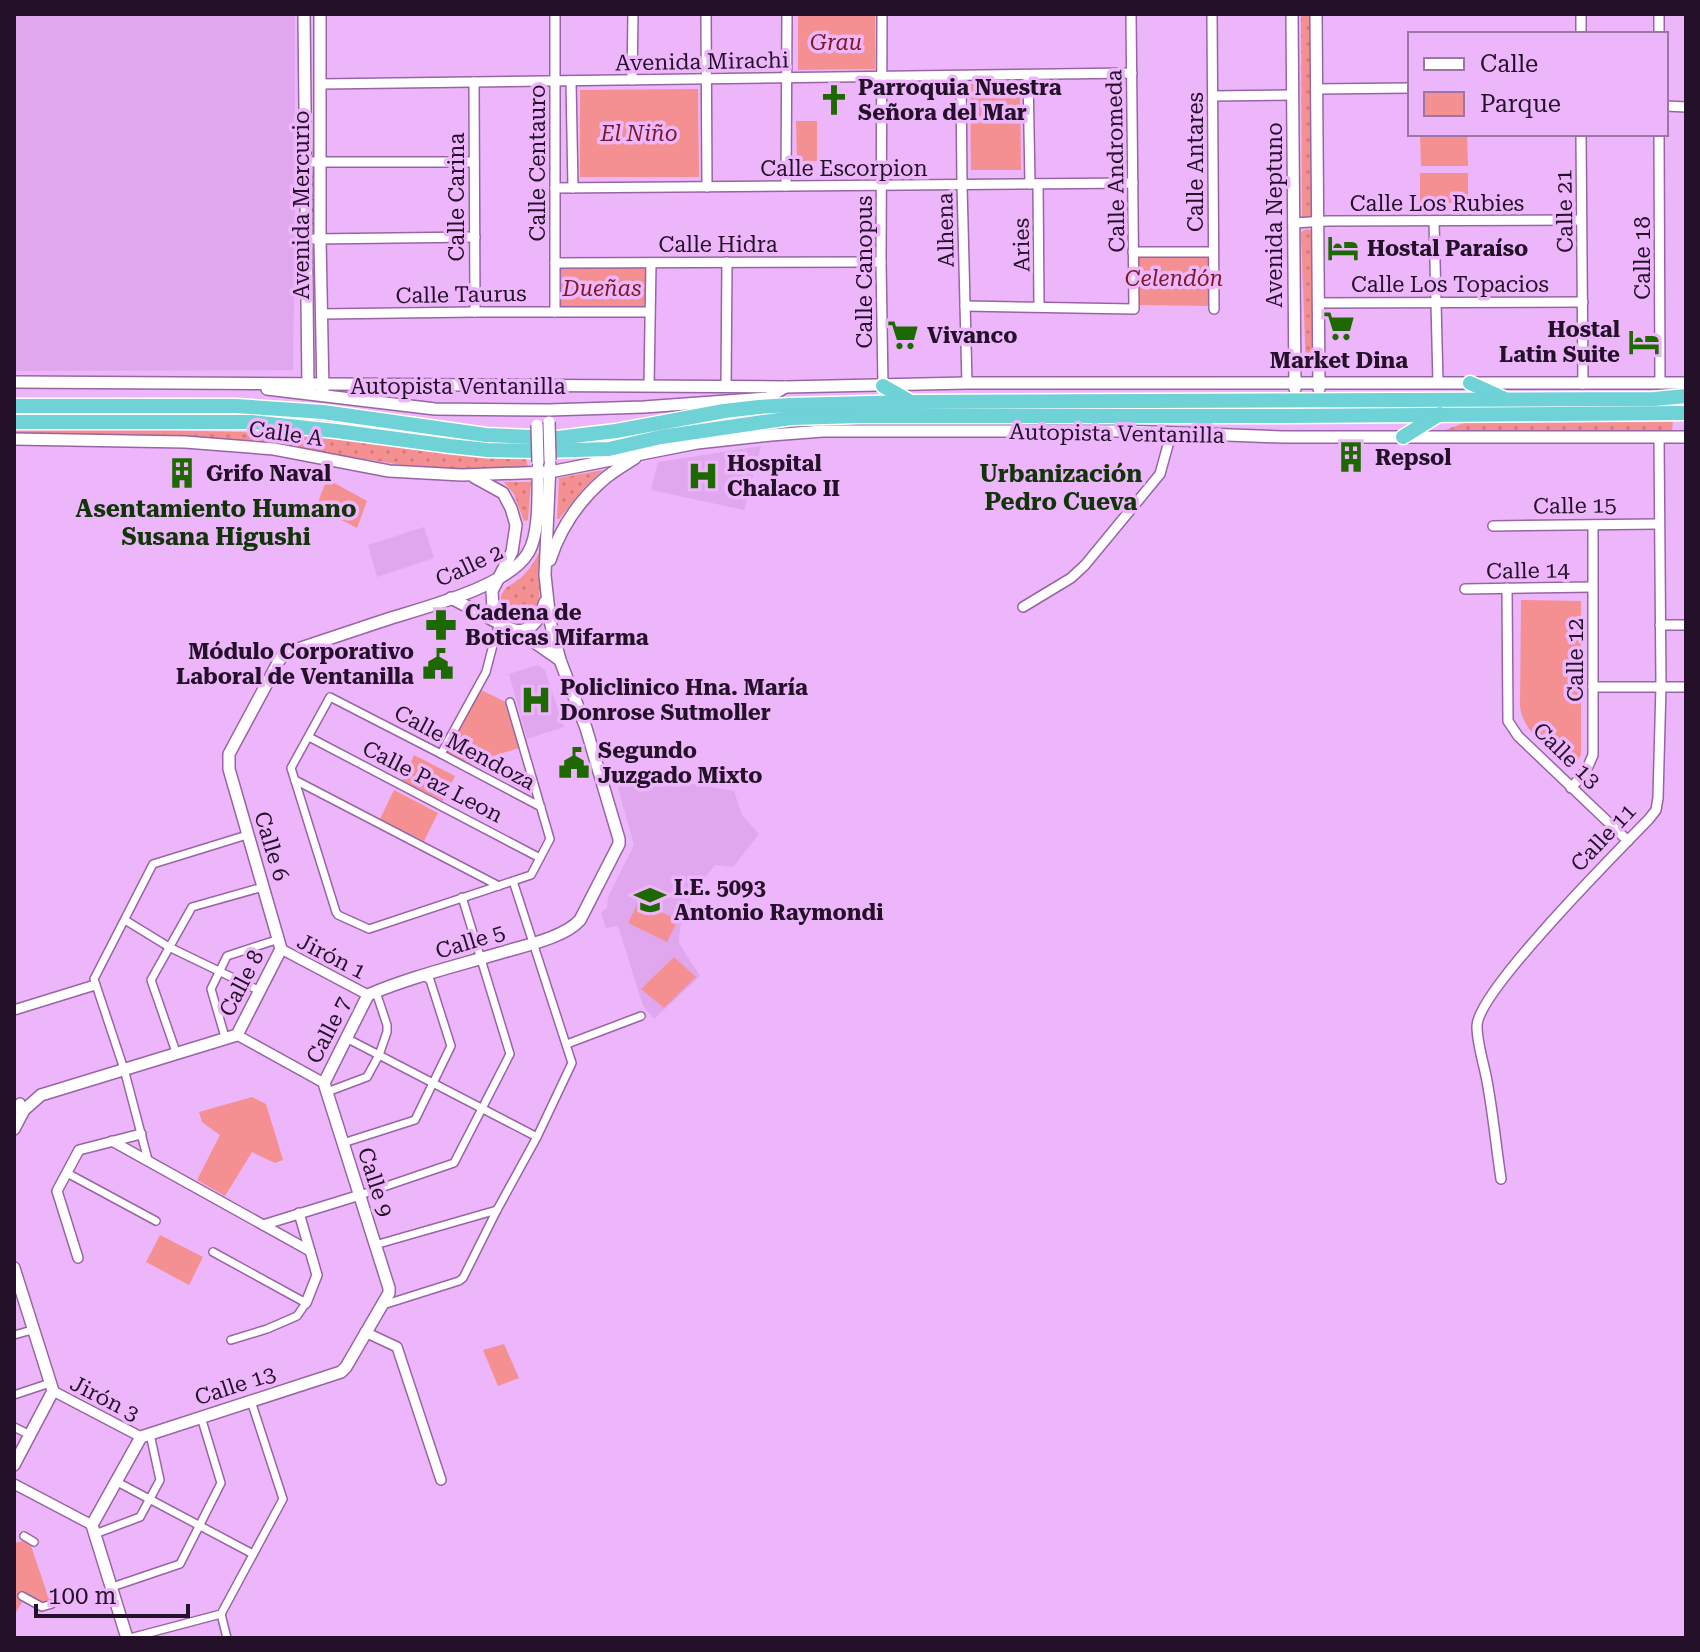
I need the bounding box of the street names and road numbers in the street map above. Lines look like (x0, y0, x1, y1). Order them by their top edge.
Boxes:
street label: Avenida Mirachi (615, 47, 789, 76)
street label: Calle Andromeda (1101, 69, 1130, 253)
street label: Calle Centauro (525, 84, 550, 242)
street label: Calle Antares (1183, 92, 1208, 232)
street label: Avenida Mercurio (289, 110, 314, 300)
street label: Avenida Neptuno (1262, 122, 1287, 308)
street label: Calle Carina (444, 133, 469, 261)
street label: Calle Escorpion (760, 156, 928, 181)
street label: Calle 21 (1551, 169, 1578, 253)
street label: Calle Los Rubies (1350, 191, 1524, 216)
street label: Alhena (932, 192, 959, 268)
street label: Calle Canopus (852, 196, 877, 348)
street label: Calle 18 (1630, 216, 1655, 300)
street label: Aries (1009, 218, 1034, 272)
street label: Calle Hidra (658, 232, 778, 257)
street label: Calle Los Topacios (1351, 272, 1549, 297)
street label: Calle Taurus (395, 281, 527, 308)
street label: Autopista Ventanilla (350, 374, 566, 399)
street label: Calle A (247, 416, 325, 451)
street label: Autopista Ventanilla (1009, 419, 1225, 448)
street label: Calle 15 (1533, 492, 1617, 519)
street label: Calle 2 (432, 539, 507, 592)
street label: Calle 14 (1486, 557, 1571, 584)
street label: Calle 12 (1563, 618, 1588, 702)
street label: Calle Mendoza (390, 700, 539, 795)
street label: Calle 13 (1528, 717, 1605, 793)
street label: Calle Paz Leon (359, 735, 507, 828)
street label: Calle 11 (1566, 798, 1641, 876)
street label: Calle 6 (249, 808, 294, 884)
street label: Calle 5 (432, 919, 508, 964)
street label: Jirón 1 (293, 929, 370, 984)
street label: Calle 8 (214, 946, 269, 1021)
street label: Calle 7 (301, 993, 356, 1068)
street label: Calle 9 (353, 1144, 398, 1220)
street label: Calle 13 (192, 1361, 279, 1410)
street label: Jirón 3 (66, 1371, 143, 1426)

